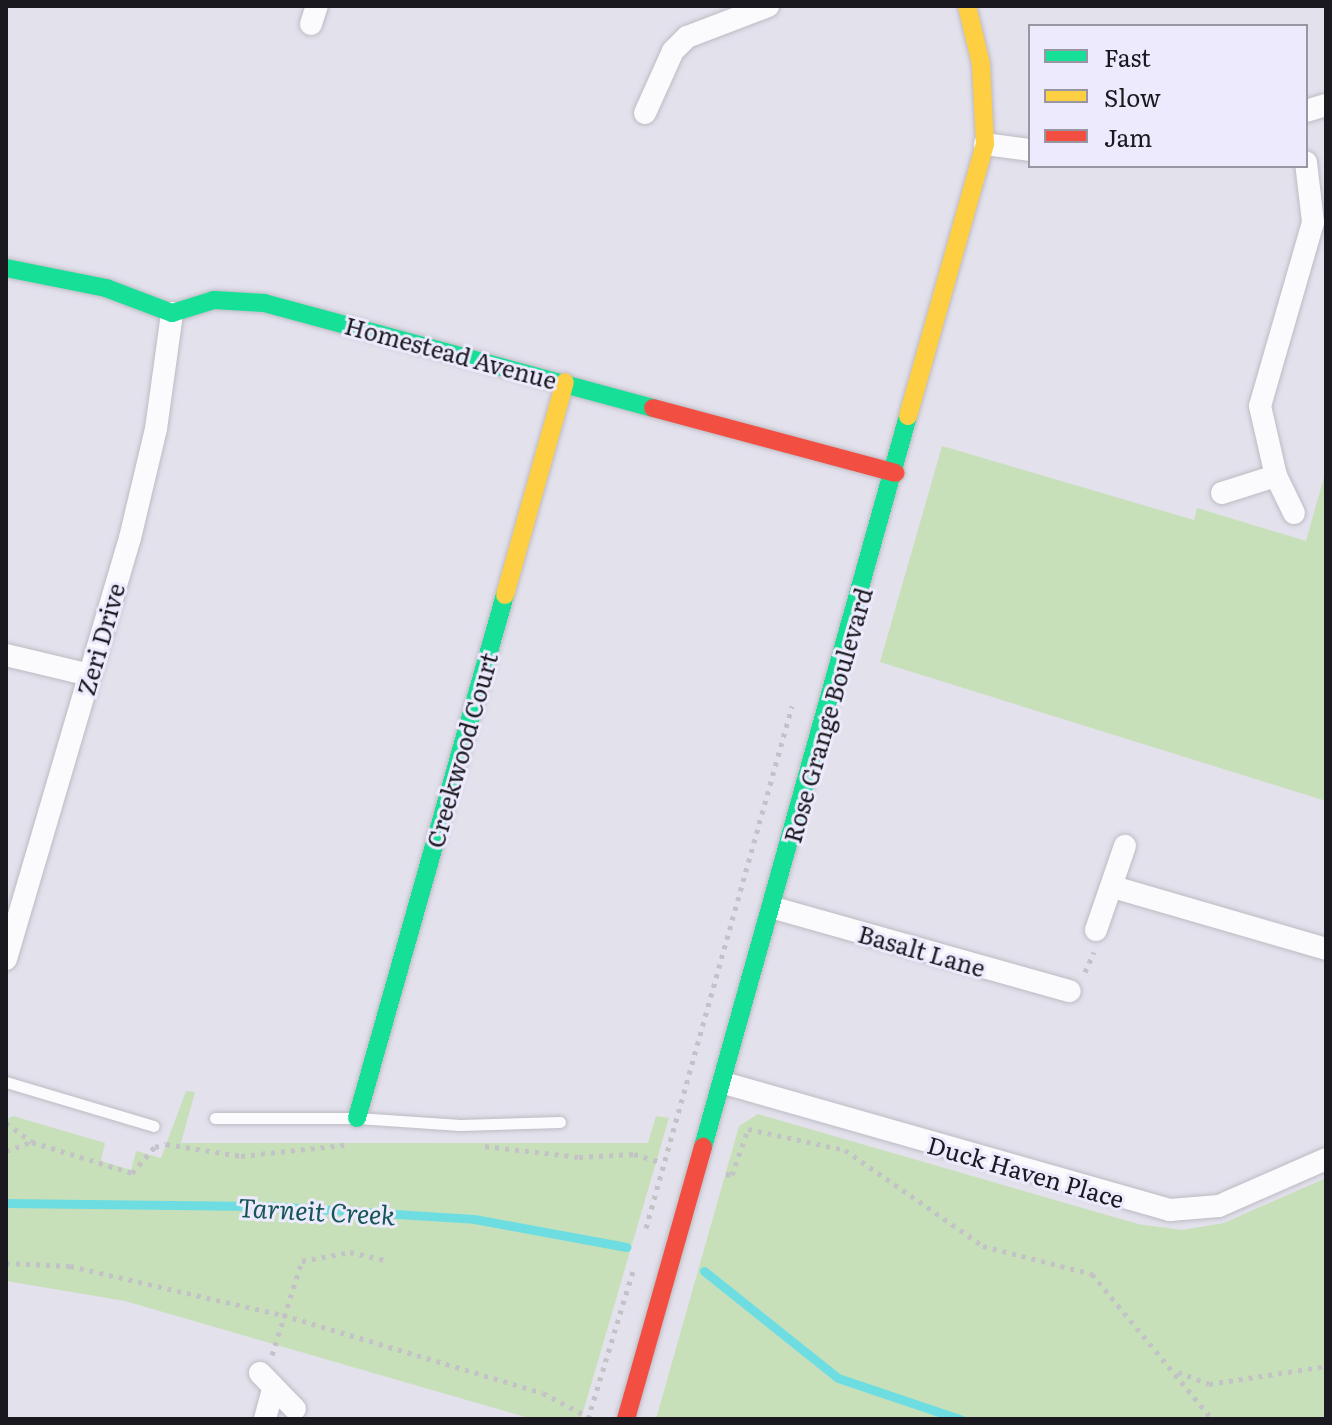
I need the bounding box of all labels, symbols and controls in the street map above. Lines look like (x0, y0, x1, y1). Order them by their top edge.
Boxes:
legend (1028, 24, 1308, 168)
text: Fast (1104, 39, 1151, 74)
text: Slow (1104, 79, 1161, 114)
text: Jam (1104, 119, 1152, 154)
street label: Homestead Avenue (342, 310, 560, 394)
street label: Zeri Drive (70, 580, 130, 698)
street label: Rose Grange Boulevard (777, 584, 877, 846)
street label: Creekwood Court (419, 649, 503, 851)
street label: Basalt Lane (855, 918, 989, 982)
street label: Duck Haven Place (924, 1129, 1128, 1213)
water label: Tarneit Creek (238, 1190, 396, 1230)

